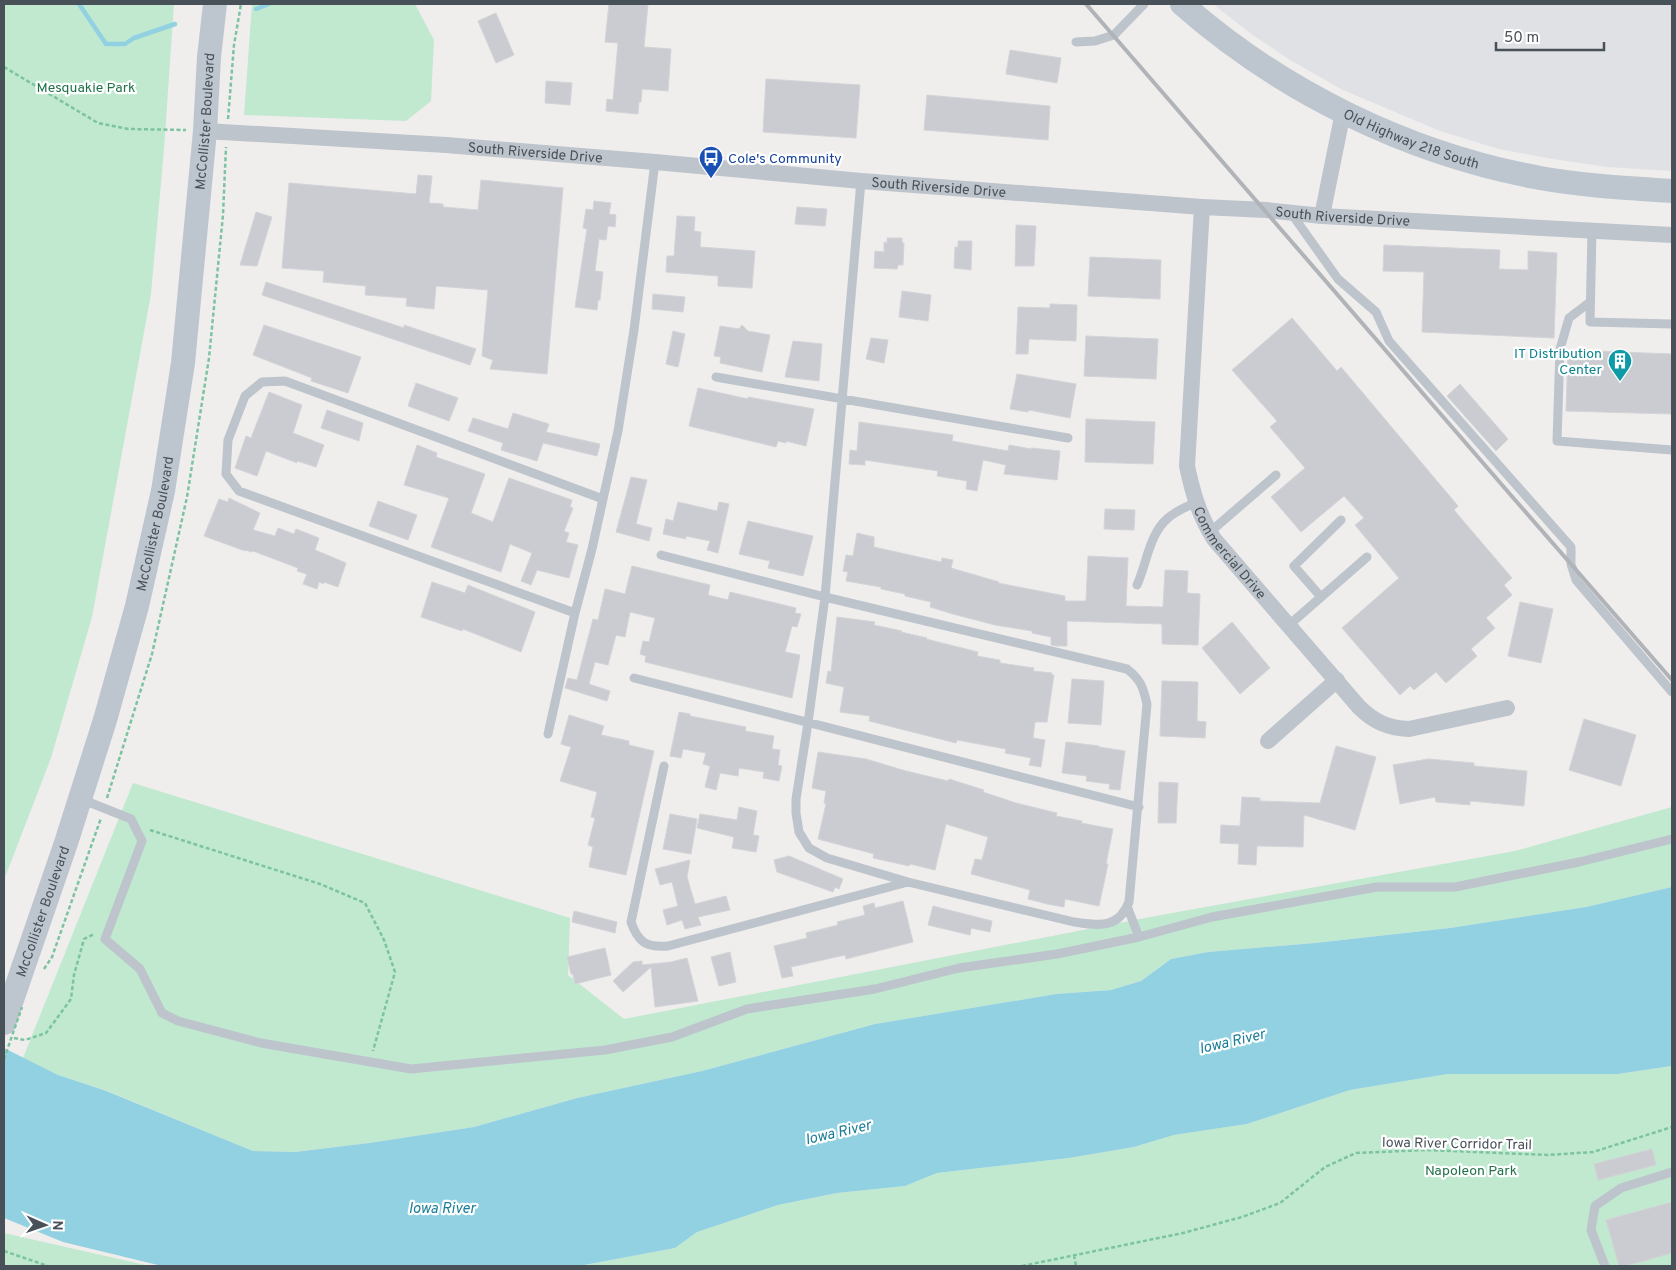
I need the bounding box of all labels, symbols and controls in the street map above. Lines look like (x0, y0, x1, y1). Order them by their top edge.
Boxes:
scale bar (1496, 20, 1604, 52)
text: 50 m (1504, 29, 1539, 48)
street label: McCollister Boulevard (192, 52, 219, 191)
park label: Mesquakie Park (36, 80, 136, 97)
street label: Old Highway 218 South (1340, 106, 1481, 174)
street label: South Riverside Drive (467, 140, 603, 168)
bus stop icon: Cole's Community (698, 145, 724, 179)
place label: Cole's Community (728, 151, 842, 168)
street label: South Riverside Drive (871, 175, 1007, 202)
street label: South Riverside Drive (1274, 204, 1410, 231)
place label: IT Distribution Center (1514, 346, 1603, 379)
building icon: IT Distribution Center (1607, 348, 1633, 382)
street label: McCollister Boulevard (134, 455, 178, 593)
street label: Commercial Drive (1189, 504, 1269, 603)
street label: McCollister Boulevard (13, 844, 74, 980)
water label: Iowa River (1197, 1025, 1268, 1059)
water label: Iowa River (803, 1116, 874, 1150)
street label: Iowa River Corridor Trail (1382, 1135, 1532, 1154)
park label: Napoleon Park (1425, 1163, 1517, 1180)
north arrow (20, 1200, 70, 1250)
water label: Iowa River (408, 1200, 477, 1219)
text: N (48, 1220, 65, 1231)

